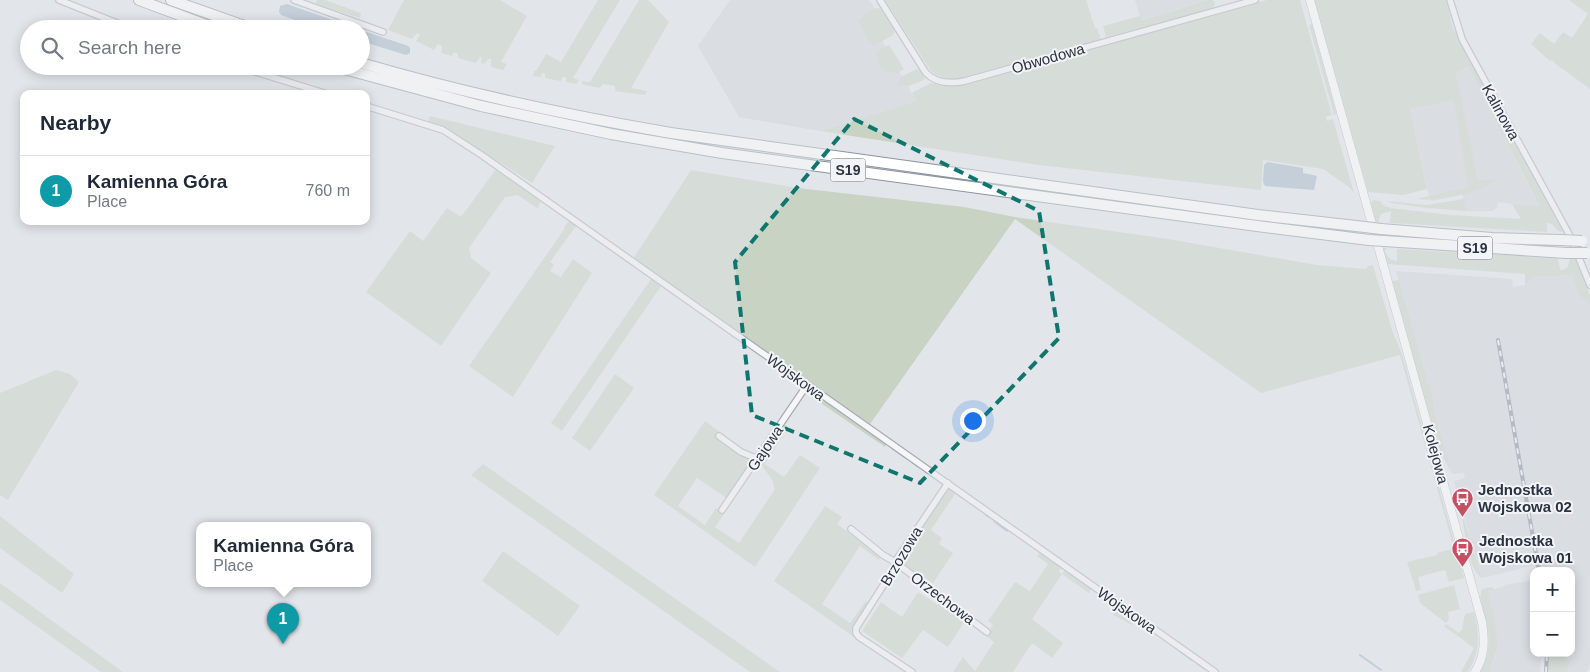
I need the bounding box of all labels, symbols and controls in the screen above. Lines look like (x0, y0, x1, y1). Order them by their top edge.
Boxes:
search box (20, 20, 370, 75)
icon: search (38, 34, 66, 62)
text: Search here (78, 37, 182, 58)
street label: Obwodowa (1010, 39, 1087, 77)
street label: Kalinowa (1479, 81, 1524, 143)
text: Nearby (40, 111, 111, 134)
road number: S19 (830, 158, 866, 182)
text: Kamienna Góra (87, 171, 227, 192)
text: 1 (52, 182, 60, 199)
text: 760 m (306, 182, 350, 199)
text: Place (87, 193, 127, 210)
road number: S19 (1458, 237, 1492, 260)
street label: Wojskowa (763, 350, 829, 404)
your location (960, 408, 986, 434)
street label: Gajowa (744, 422, 787, 474)
street label: Kolejowa (1420, 422, 1452, 486)
place label: Jednostka Wojskowa 02 (1478, 481, 1572, 515)
bus stop icon: Jednostka Wojskowa 02 (1450, 486, 1474, 517)
popup (196, 522, 371, 587)
street label: Brzozowa (877, 523, 926, 589)
place label: Jednostka Wojskowa 01 (1479, 532, 1573, 566)
text: Kamienna Góra (213, 535, 354, 556)
bus stop icon: Jednostka Wojskowa 01 (1451, 537, 1475, 568)
text: Place (213, 557, 253, 574)
map controls (1530, 567, 1575, 657)
button: + (1530, 567, 1575, 612)
street label: Orzechowa (908, 568, 979, 628)
street label: Wojskowa (1094, 584, 1160, 637)
pin: 1 (267, 603, 299, 644)
button: − (1530, 612, 1575, 657)

